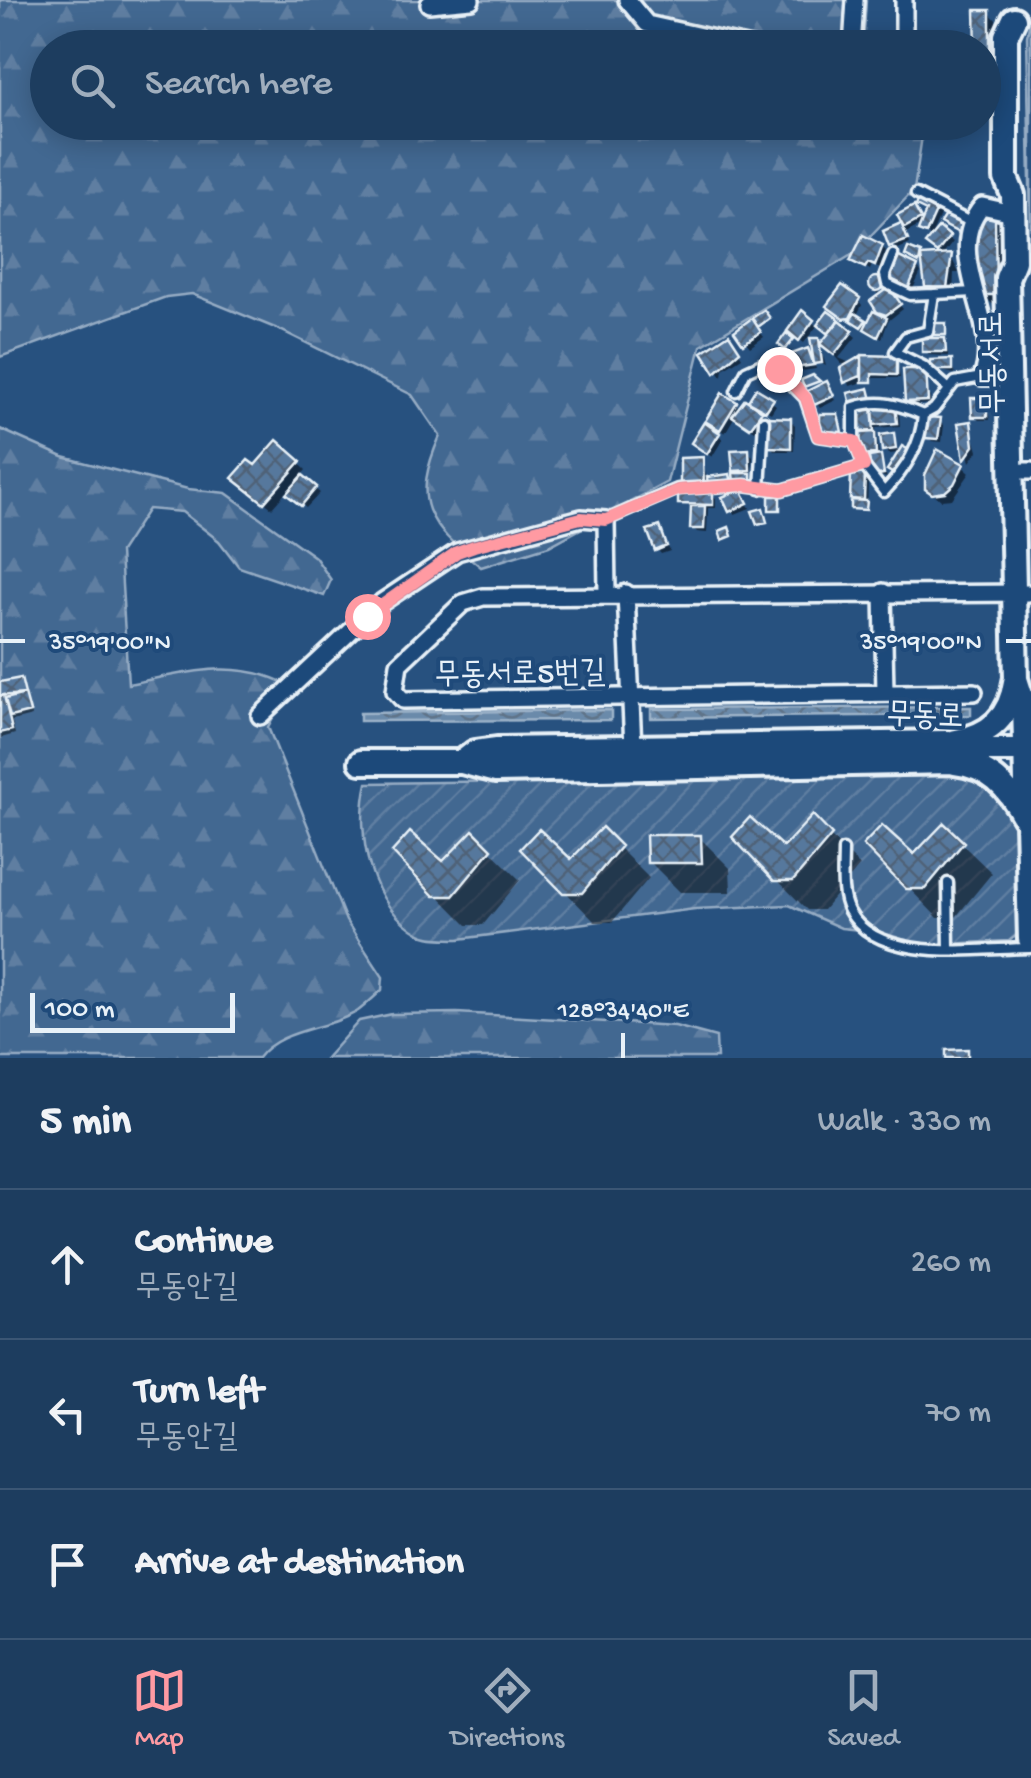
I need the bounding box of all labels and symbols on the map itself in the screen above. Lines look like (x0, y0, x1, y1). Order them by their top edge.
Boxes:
street label: 무동서로 (975, 311, 1015, 415)
route end (757, 347, 803, 393)
route start (345, 594, 391, 640)
text: 35°19'00"N (48, 630, 171, 659)
text: 35°19'00"N (859, 630, 982, 659)
street label: 무동서로5번길 (434, 656, 606, 696)
street label: 무동로 (886, 698, 964, 738)
scale bar (30, 988, 235, 1032)
text: 128°34'40"E (557, 998, 690, 1027)

